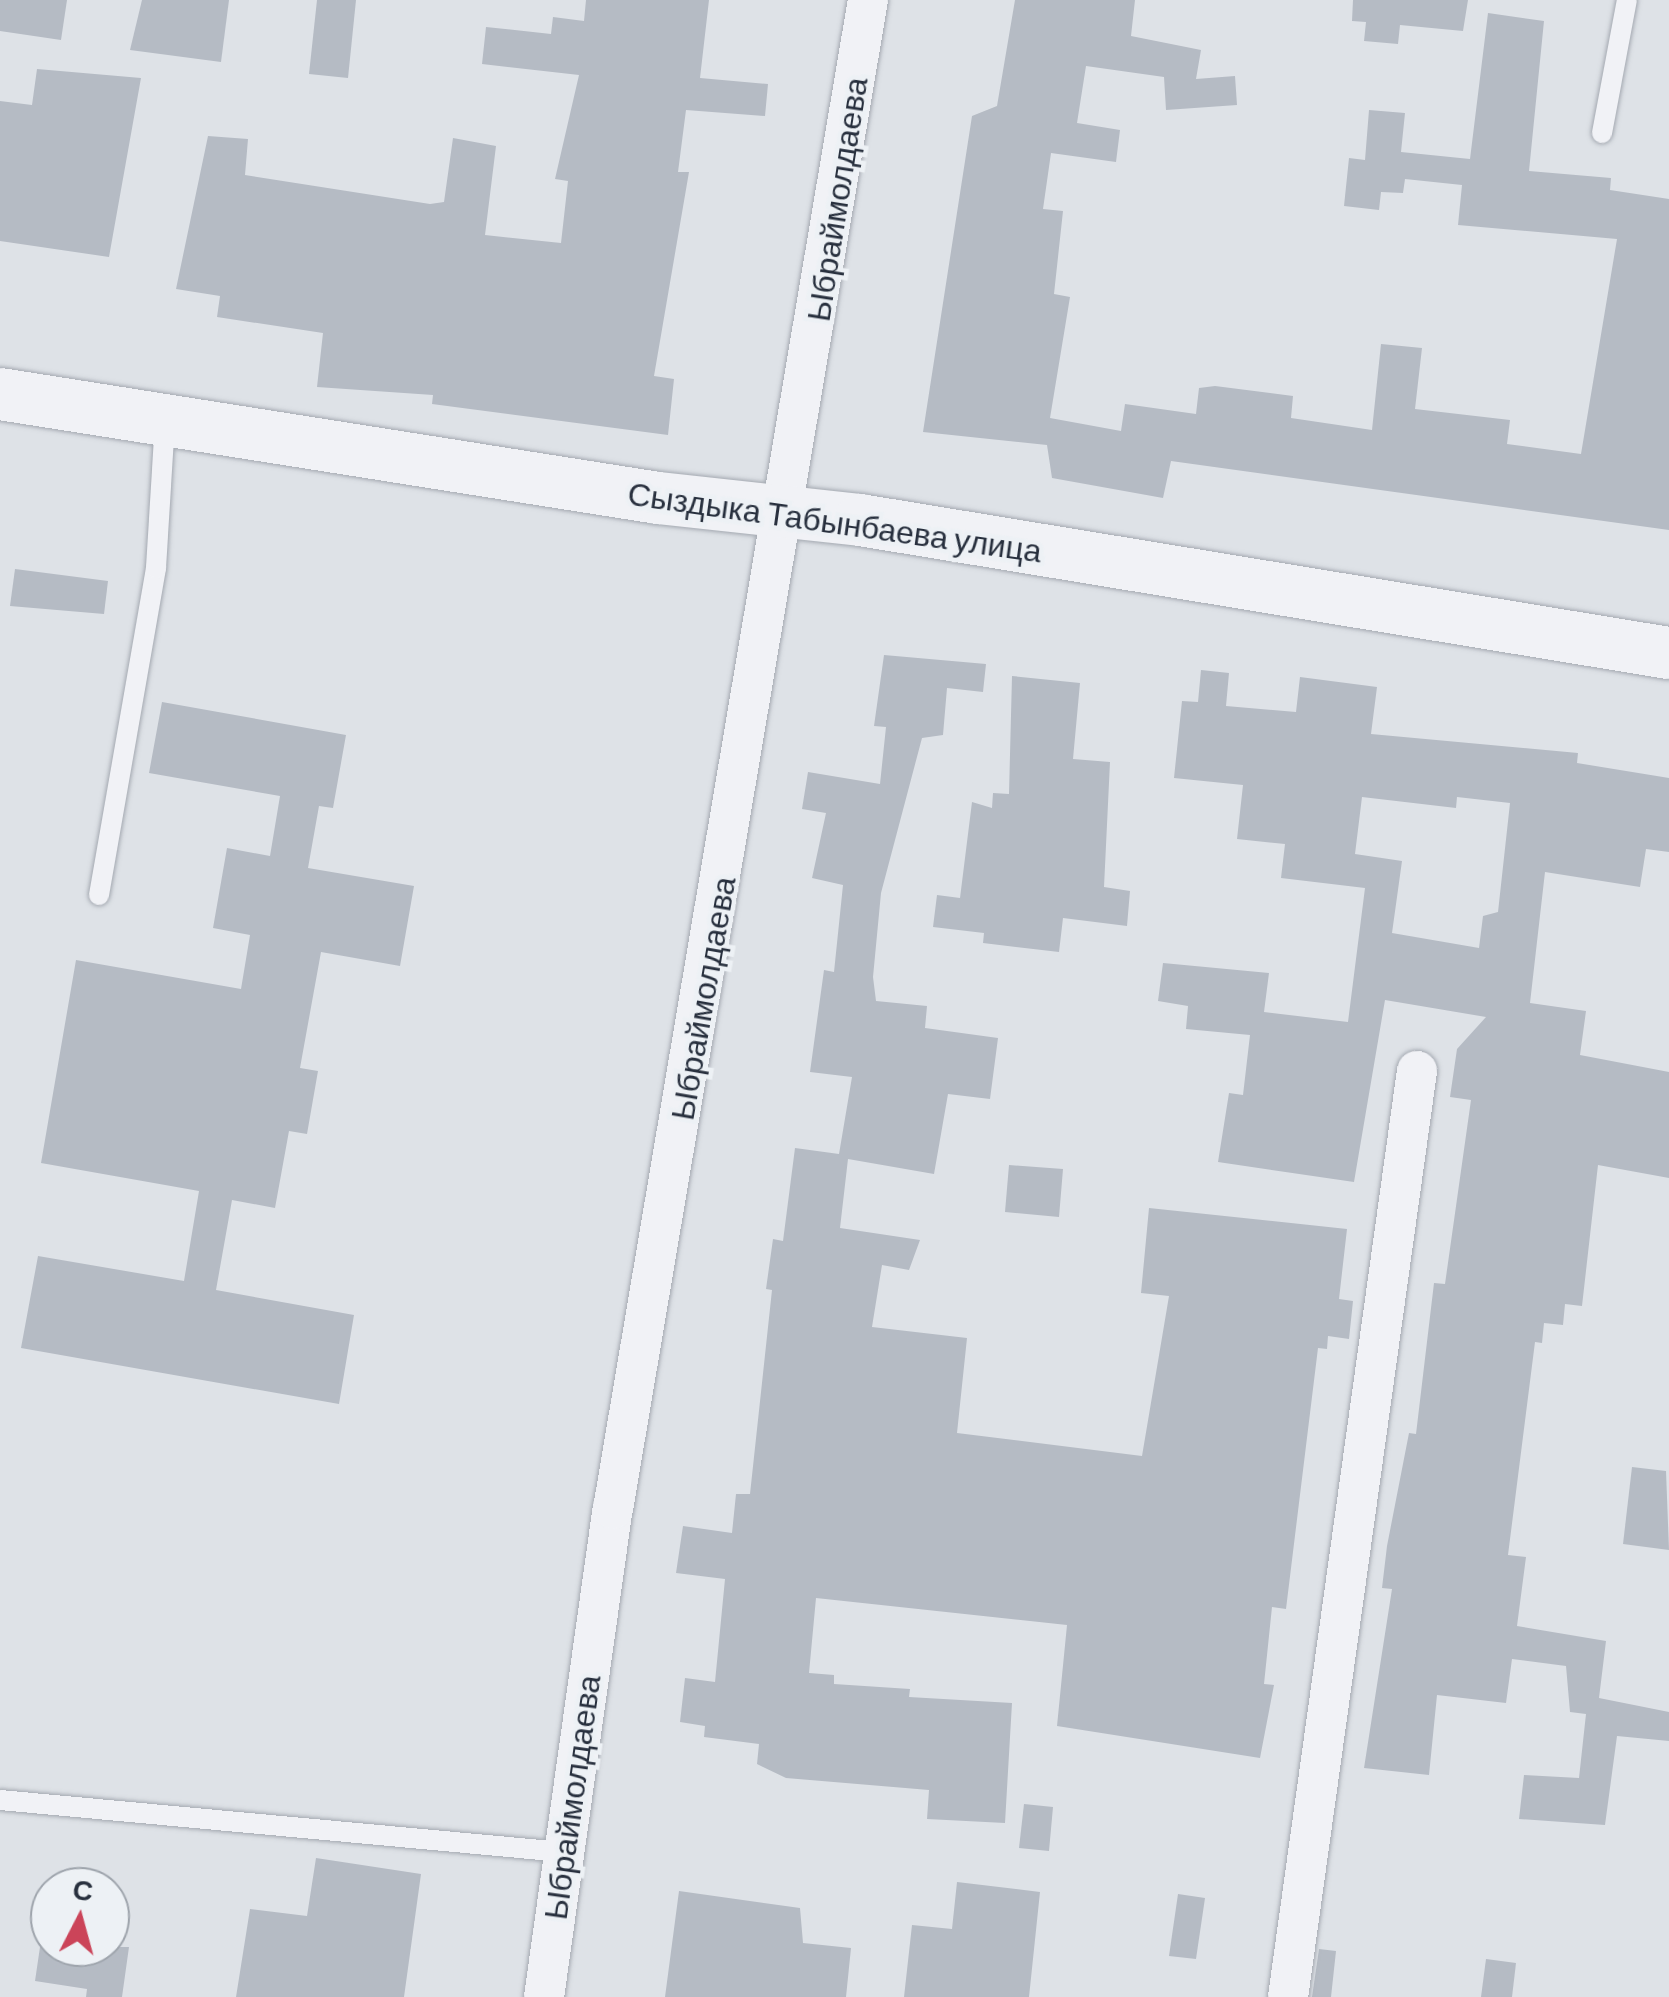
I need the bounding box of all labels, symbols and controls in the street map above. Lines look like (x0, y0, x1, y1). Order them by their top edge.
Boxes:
street label: Ыбраймолдаева (798, 74, 874, 324)
street label: Сыздыка Табынбаева улица (626, 473, 1044, 569)
street label: Ыбраймолдаева (662, 873, 742, 1123)
street label: Ыбраймолдаева (535, 1672, 607, 1922)
north arrow (30, 1867, 130, 1967)
text: С (71, 1871, 95, 1907)

